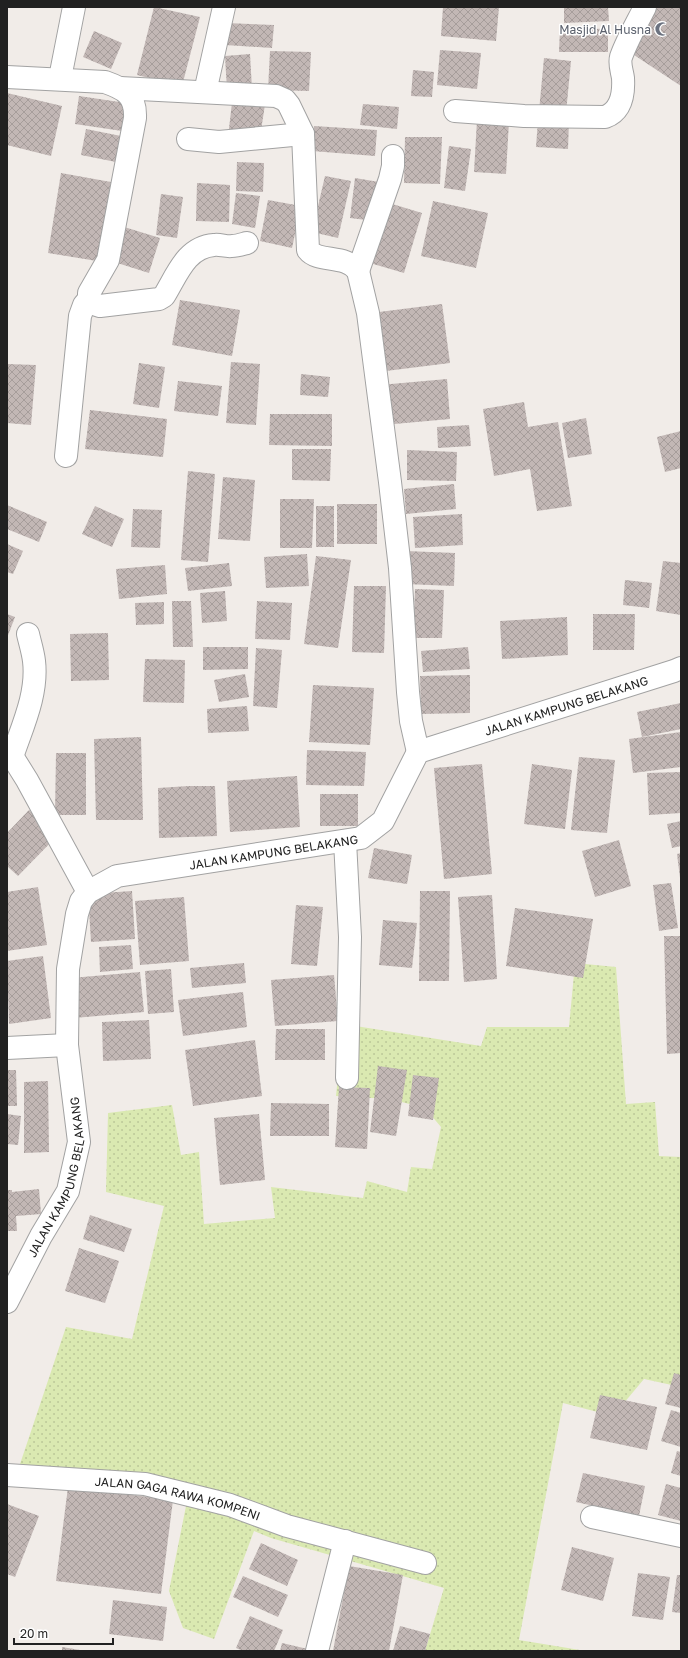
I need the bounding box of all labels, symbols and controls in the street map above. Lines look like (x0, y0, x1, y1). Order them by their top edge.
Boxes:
mosque icon: Masjid Al Husna (654, 21, 670, 37)
place label: Masjid Al Husna (559, 22, 651, 37)
street label: JALAN KAMPUNG BELAKANG (482, 672, 650, 738)
street label: JALAN KAMPUNG BELAKANG (188, 831, 359, 872)
street label: JALAN KAMPUNG BELAKANG (24, 1096, 87, 1260)
street label: JALAN GAGA RAWA KOMPENI (94, 1473, 263, 1523)
scale bar (14, 1620, 113, 1646)
text: 20 m (20, 1626, 48, 1641)

